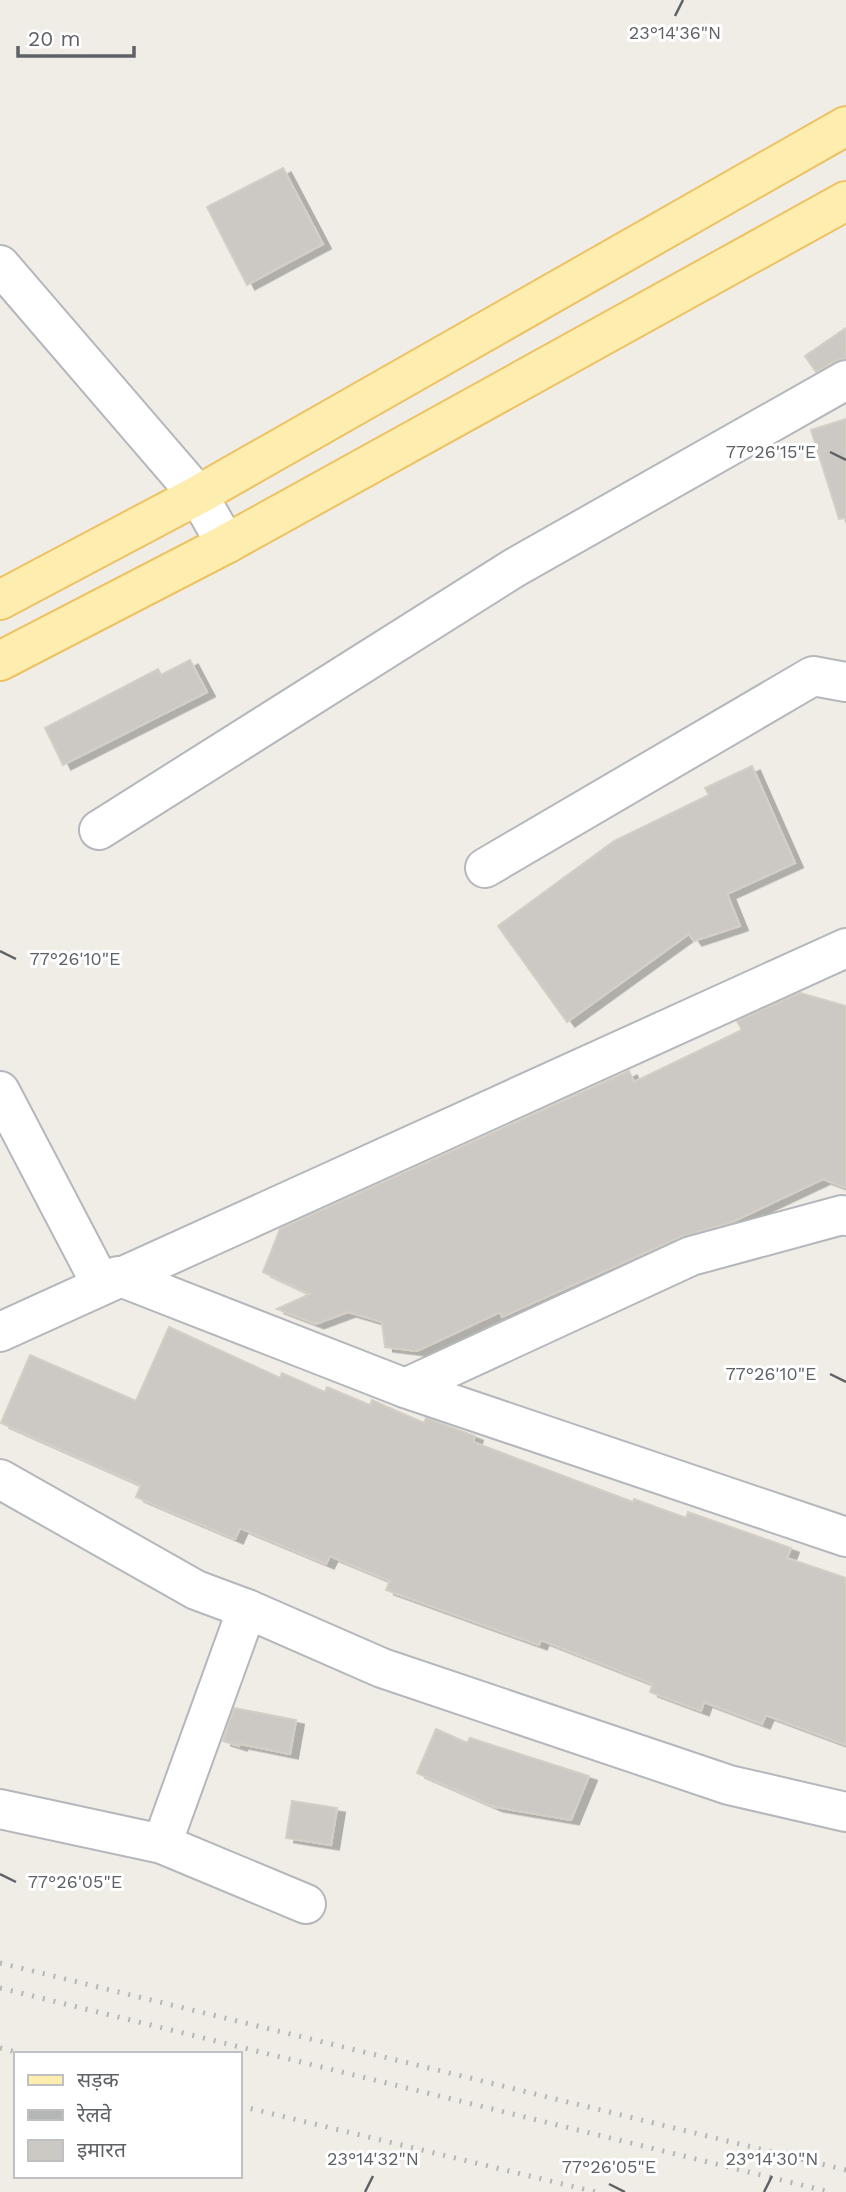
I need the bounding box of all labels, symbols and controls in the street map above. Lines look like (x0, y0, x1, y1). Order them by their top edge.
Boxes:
scale bar (18, 14, 133, 58)
text: 23°14'36"N (629, 22, 721, 43)
text: 20 m (28, 26, 80, 51)
text: 77°26'15"E (726, 441, 816, 462)
text: 77°26'10"E (29, 948, 121, 969)
text: 77°26'10"E (725, 1363, 817, 1384)
text: 77°26'05"E (28, 1871, 122, 1892)
legend (14, 2052, 242, 2178)
text: सड़क (77, 2067, 119, 2092)
text: रेलवे (76, 2102, 112, 2127)
text: इमारत (77, 2137, 127, 2162)
text: 23°14'32"N (327, 2148, 419, 2169)
text: 23°14'30"N (726, 2148, 818, 2169)
text: 77°26'05"E (562, 2156, 656, 2177)

